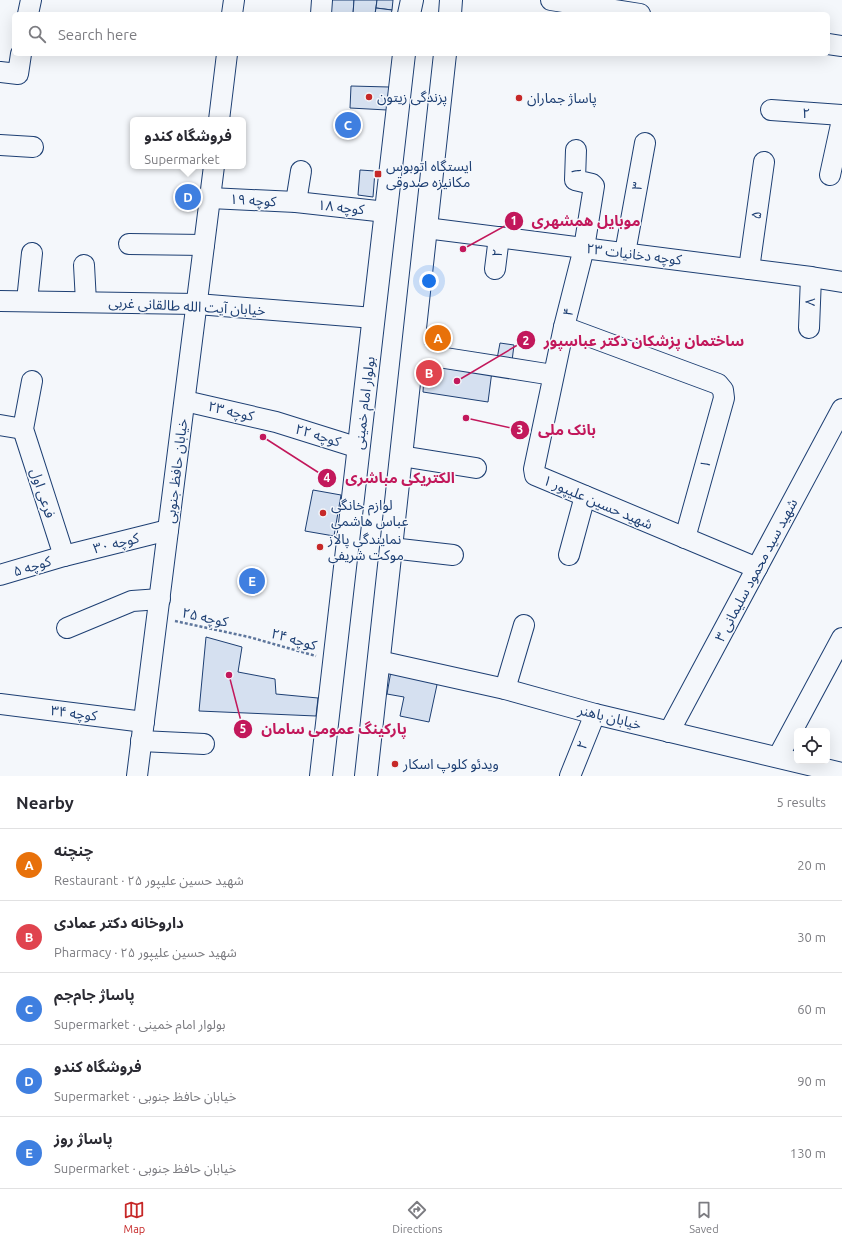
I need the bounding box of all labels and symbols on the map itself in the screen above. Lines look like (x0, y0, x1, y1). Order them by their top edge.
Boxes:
place label: پزندگی زیتون (377, 89, 447, 107)
place label: پاساژ جماران (527, 90, 597, 108)
marker: پزندگی زیتون (364, 92, 374, 102)
marker: پاساژ جماران (514, 93, 524, 103)
street label: ۲ (801, 105, 811, 121)
pin: C (335, 110, 361, 140)
place label: ایستگاه اتوبوس مکانیزه صدوقی (386, 158, 472, 191)
street label: ۱ (568, 167, 584, 175)
marker: ایستگاه اتوبوس مکانیزه صدوقی (373, 169, 383, 179)
street label: ۳ (628, 181, 646, 191)
pin: D (175, 182, 201, 212)
street label: کوچه ۱۹ (229, 191, 277, 211)
street label: کوچه ۱۸ (317, 197, 365, 219)
callout: موبایل همشهری (504, 207, 648, 234)
street label: ۵ (748, 210, 764, 220)
text: موبایل همشهری (532, 212, 640, 230)
text: 1 (511, 214, 517, 227)
street label: کوچه دخانیات ۲۳ (585, 240, 683, 270)
street label: ۲ (489, 248, 505, 258)
your location (419, 271, 439, 291)
street label: خیابان آیت الله طالقانی غربی (108, 294, 266, 319)
street label: ۸ (802, 298, 818, 306)
street label: ۴ (559, 306, 577, 318)
pin: A (425, 323, 451, 353)
callout: ساختمان پزشکان دکتر عباسپور (516, 327, 753, 354)
text: ساختمان پزشکان دکتر عباسپور (543, 332, 744, 351)
text: 2 (523, 334, 530, 347)
street label: بولوار امام خمینی (350, 355, 381, 451)
pin: B (416, 358, 442, 388)
street label: کوچه ۲۳ (206, 398, 256, 426)
callout: بانک ملی (510, 416, 604, 443)
street label: خیابان حافظ جنوبی (162, 418, 191, 524)
street label: کوچه ۲۲ (293, 421, 343, 451)
text: بانک ملی (538, 421, 596, 439)
text: 3 (517, 423, 523, 436)
street label: ۱ (696, 458, 714, 470)
callout: الکتریکی مباشری (317, 464, 463, 491)
street label: فرعی اول (27, 466, 59, 520)
text: الکتریکی مباشری (345, 469, 455, 487)
text: 4 (324, 471, 331, 484)
street label: شهید حسین علیپور ۱ (540, 472, 655, 534)
street label: شهید سید محمود سلیمانی ۳ (711, 496, 801, 645)
place label: لوازم خانگی عباس هاشمی (331, 497, 409, 530)
marker: لوازم خانگی عباس هاشمی (318, 508, 328, 518)
street label: کوچه ۳۰ (91, 530, 141, 558)
place label: نمایندگی پالاز موکت شریفی (327, 531, 404, 564)
marker: نمایندگی پالاز موکت شریفی (315, 542, 325, 552)
street label: کوچه ۵ (11, 553, 54, 581)
pin: E (239, 566, 265, 596)
street label: کوچه ۲۵ (180, 604, 230, 632)
street label: کوچه ۲۴ (269, 625, 319, 655)
street label: خیابان باهنر (576, 701, 643, 734)
street label: کوچه ۳۴ (50, 702, 98, 726)
callout: پارکینگ عمومی سامان (233, 716, 415, 743)
text: پارکینگ عمومی سامان (261, 720, 407, 739)
text: 5 (240, 722, 247, 735)
street label: ۲ (573, 738, 591, 752)
place label: ویدئو کلوپ اسکار (402, 756, 499, 774)
marker: ویدئو کلوپ اسکار (390, 759, 400, 769)

